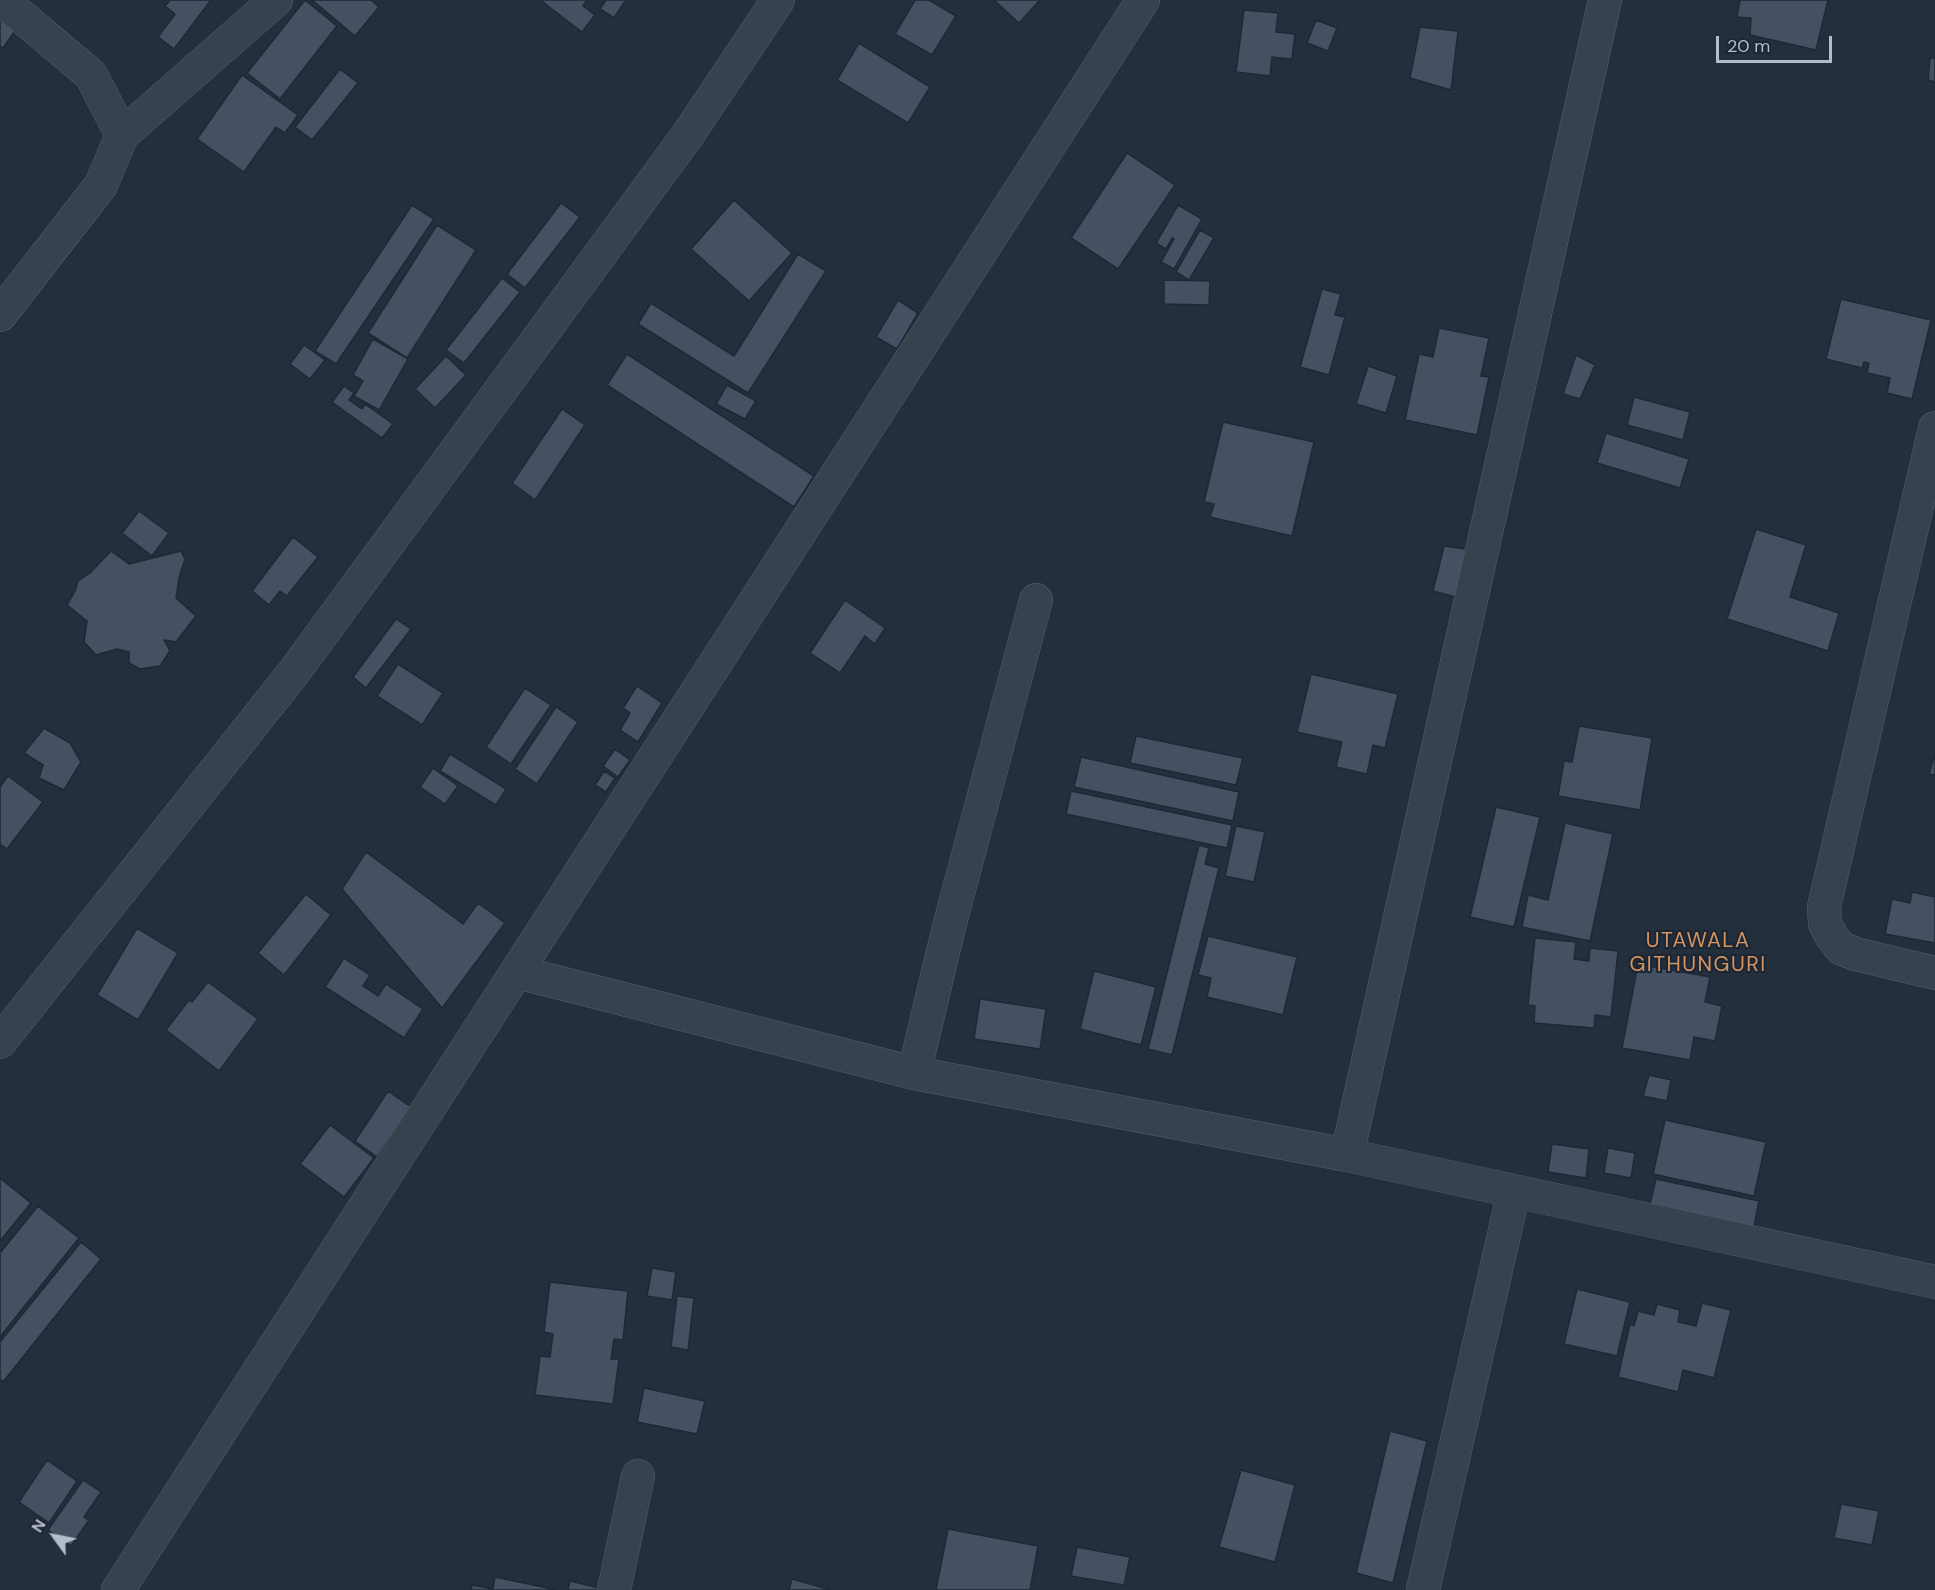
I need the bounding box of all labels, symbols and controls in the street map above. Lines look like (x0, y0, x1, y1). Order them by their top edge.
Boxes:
scale bar (1719, 24, 1834, 62)
text: 20 m (1727, 34, 1770, 58)
district label: UTAWALA GITHUNGURI (1629, 928, 1767, 978)
north arrow (24, 1506, 84, 1566)
text: N (26, 1515, 50, 1537)

